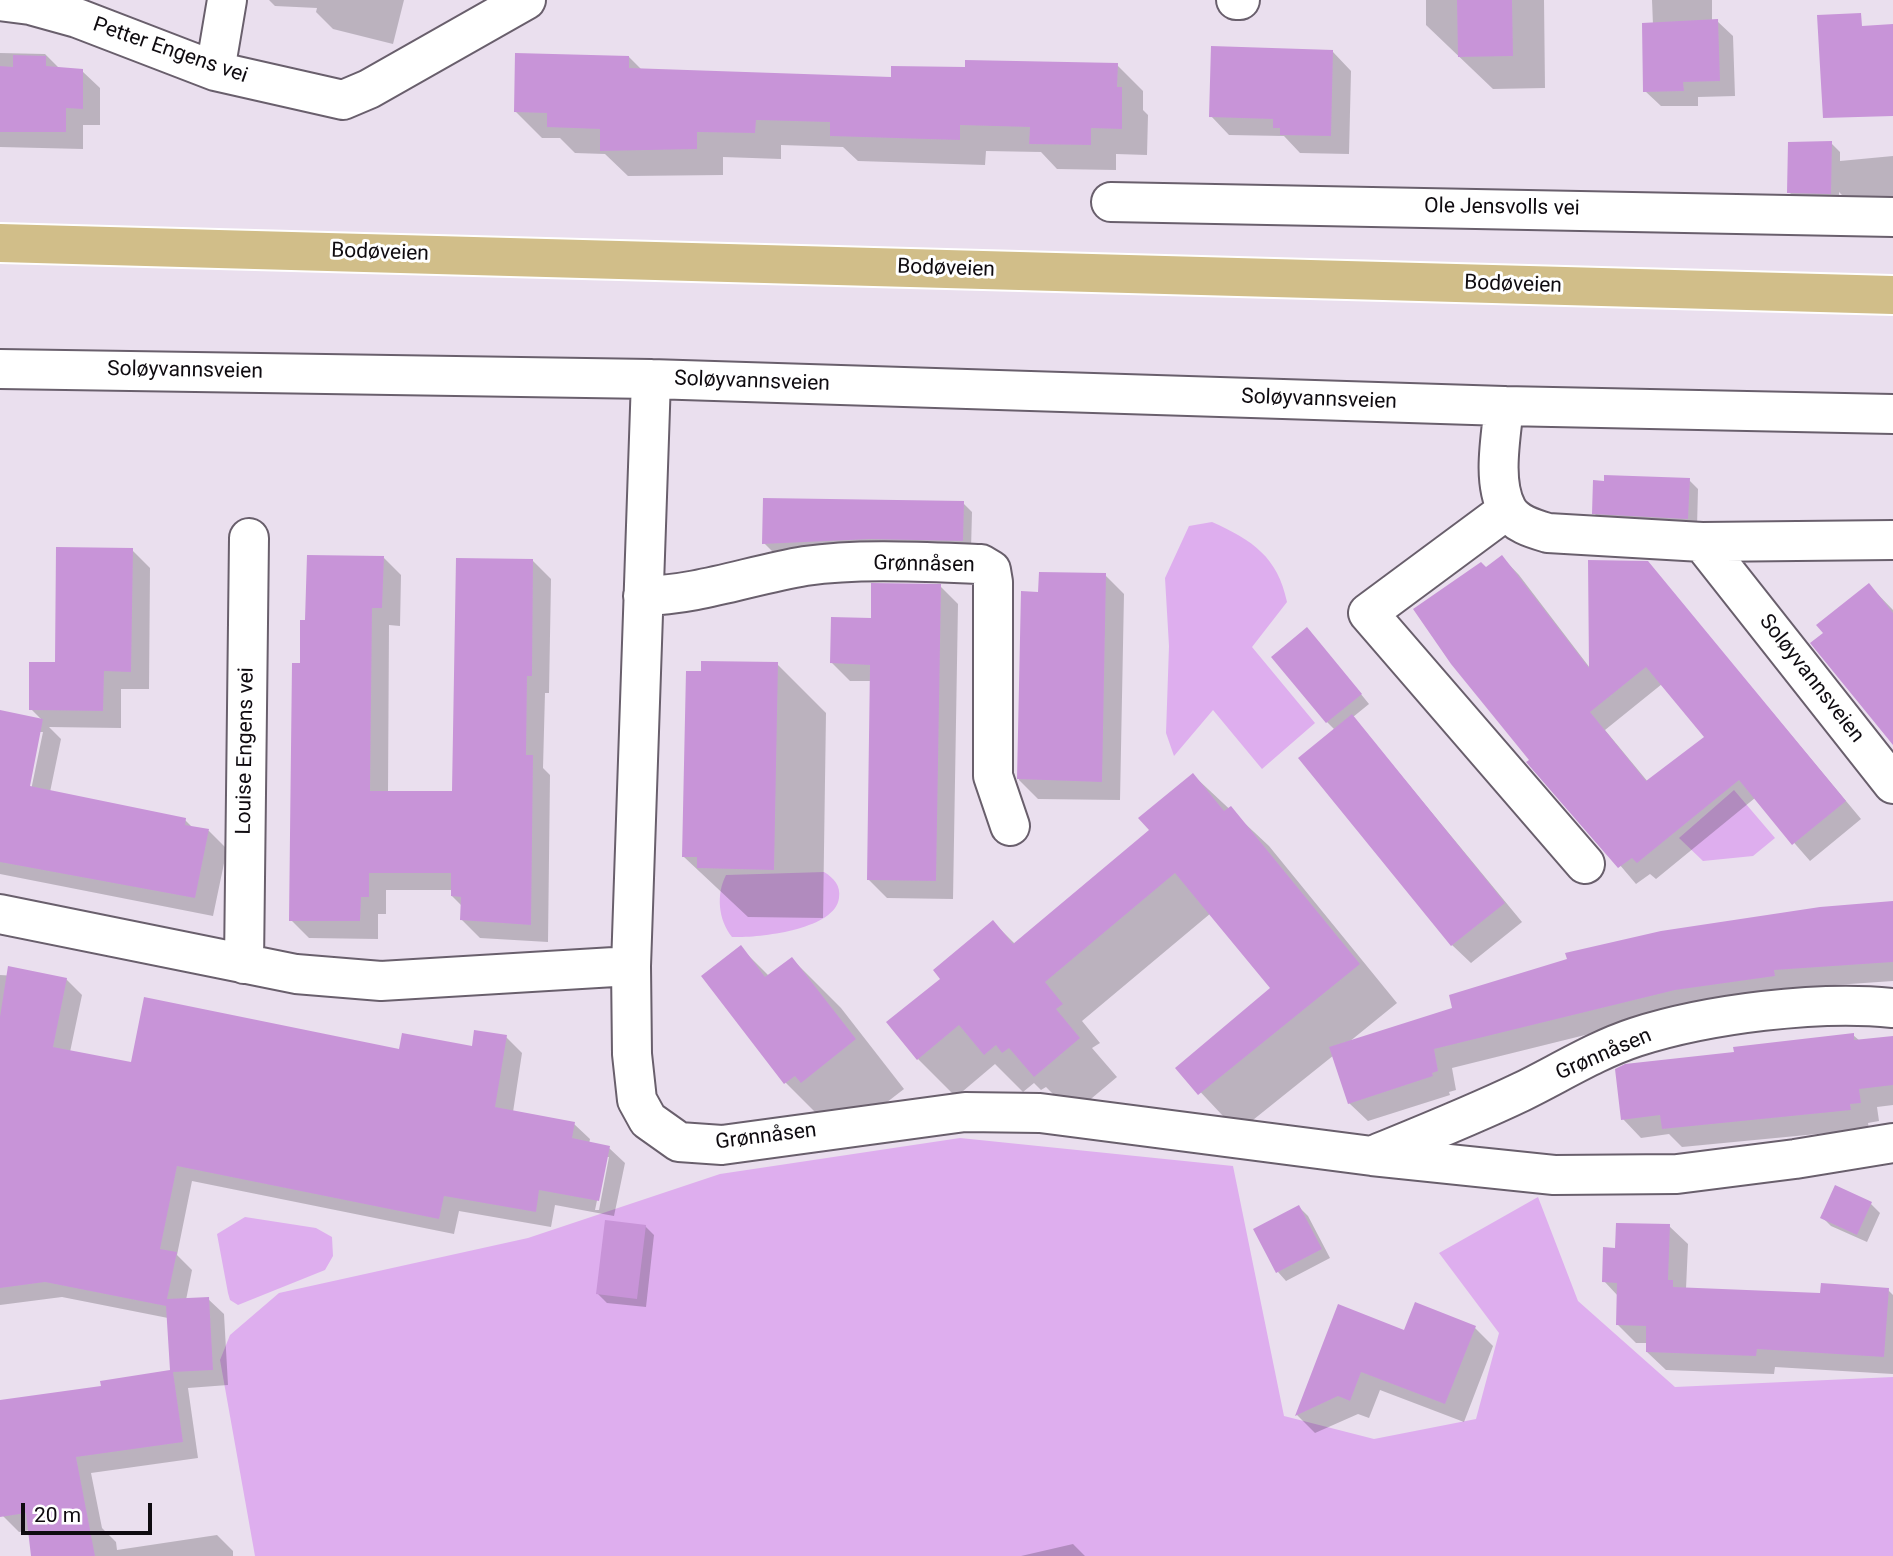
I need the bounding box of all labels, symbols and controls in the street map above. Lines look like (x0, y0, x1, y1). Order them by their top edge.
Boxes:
street label: Petter Engens vei (89, 13, 251, 89)
street label: Ole Jensvolls vei (1424, 194, 1580, 222)
street label: Bodøveien (331, 239, 429, 267)
street label: Bodøveien (897, 255, 995, 283)
street label: Bodøveien (1464, 271, 1562, 299)
street label: Soløyvannsveien (107, 357, 263, 385)
street label: Soløyvannsveien (674, 367, 830, 397)
street label: Soløyvannsveien (1241, 385, 1397, 415)
street label: Grønnåsen (873, 552, 975, 578)
street label: Soløyvannsveien (1753, 610, 1869, 748)
street label: Louise Engens vei (232, 667, 260, 835)
street label: Grønnåsen (1552, 1024, 1656, 1086)
street label: Grønnåsen (714, 1118, 818, 1156)
scale bar (24, 1490, 156, 1534)
text: 20 m (34, 1503, 81, 1527)

